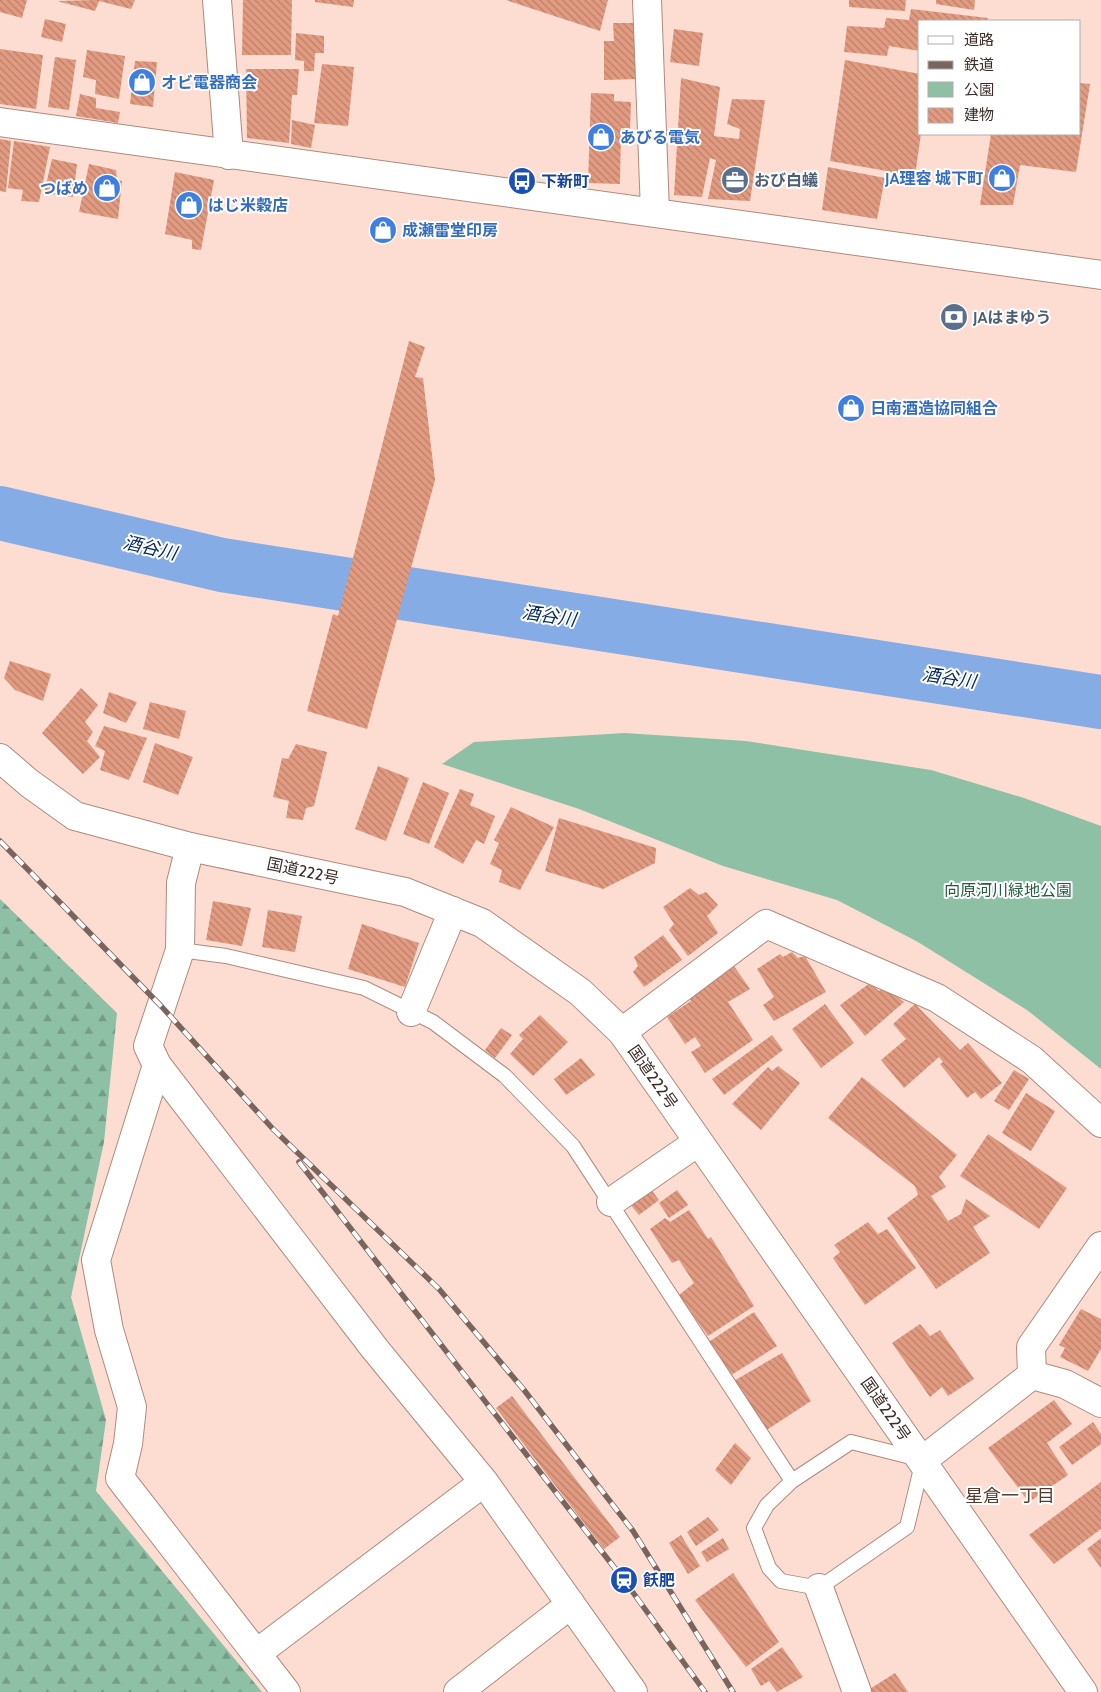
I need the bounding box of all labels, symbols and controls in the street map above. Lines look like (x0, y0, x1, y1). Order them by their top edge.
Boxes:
legend (918, 20, 1081, 135)
text: 道路 (964, 31, 994, 49)
text: 鉄道 (964, 56, 994, 74)
shop icon: オビ電器商会 (127, 67, 157, 97)
place label: オビ電器商会 (161, 73, 257, 92)
text: 公園 (964, 81, 994, 99)
text: 建物 (964, 106, 994, 124)
shop icon: あびる電気 (586, 122, 616, 152)
place label: あびる電気 (620, 128, 700, 147)
shop icon: JA理容 城下町 (987, 163, 1017, 193)
office icon: おび白蟻 (720, 165, 750, 195)
bus stop icon: 下新町 (507, 166, 537, 196)
place label: JA理容 城下町 (884, 169, 983, 188)
place label: おび白蟻 (754, 171, 818, 190)
place label: 下新町 (541, 172, 589, 191)
shop icon: つばめ (92, 173, 122, 203)
place label: つばめ (40, 179, 88, 198)
shop icon: はじ米穀店 (174, 190, 204, 220)
place label: はじ米穀店 (208, 196, 288, 215)
shop icon: 成瀬雷堂印房 (368, 215, 398, 245)
place label: 成瀬雷堂印房 (402, 221, 498, 240)
bank icon: JAはまゆう (939, 302, 969, 332)
place label: JAはまゆう (972, 308, 1052, 327)
shop icon: 日南酒造協同組合 (836, 393, 866, 423)
place label: 日南酒造協同組合 (870, 399, 998, 418)
water label: 酒谷川 (121, 531, 181, 565)
water label: 酒谷川 (521, 601, 579, 631)
water label: 酒谷川 (921, 663, 979, 693)
street label: 国道222号 (265, 854, 341, 888)
park label: 向原河川緑地公園 (944, 881, 1072, 900)
street label: 国道222号 (624, 1042, 682, 1112)
street label: 国道222号 (857, 1374, 915, 1444)
district label: 星倉一丁目 (965, 1485, 1055, 1507)
station icon: 飫肥 (609, 1565, 639, 1595)
place label: 飫肥 (643, 1571, 675, 1590)

